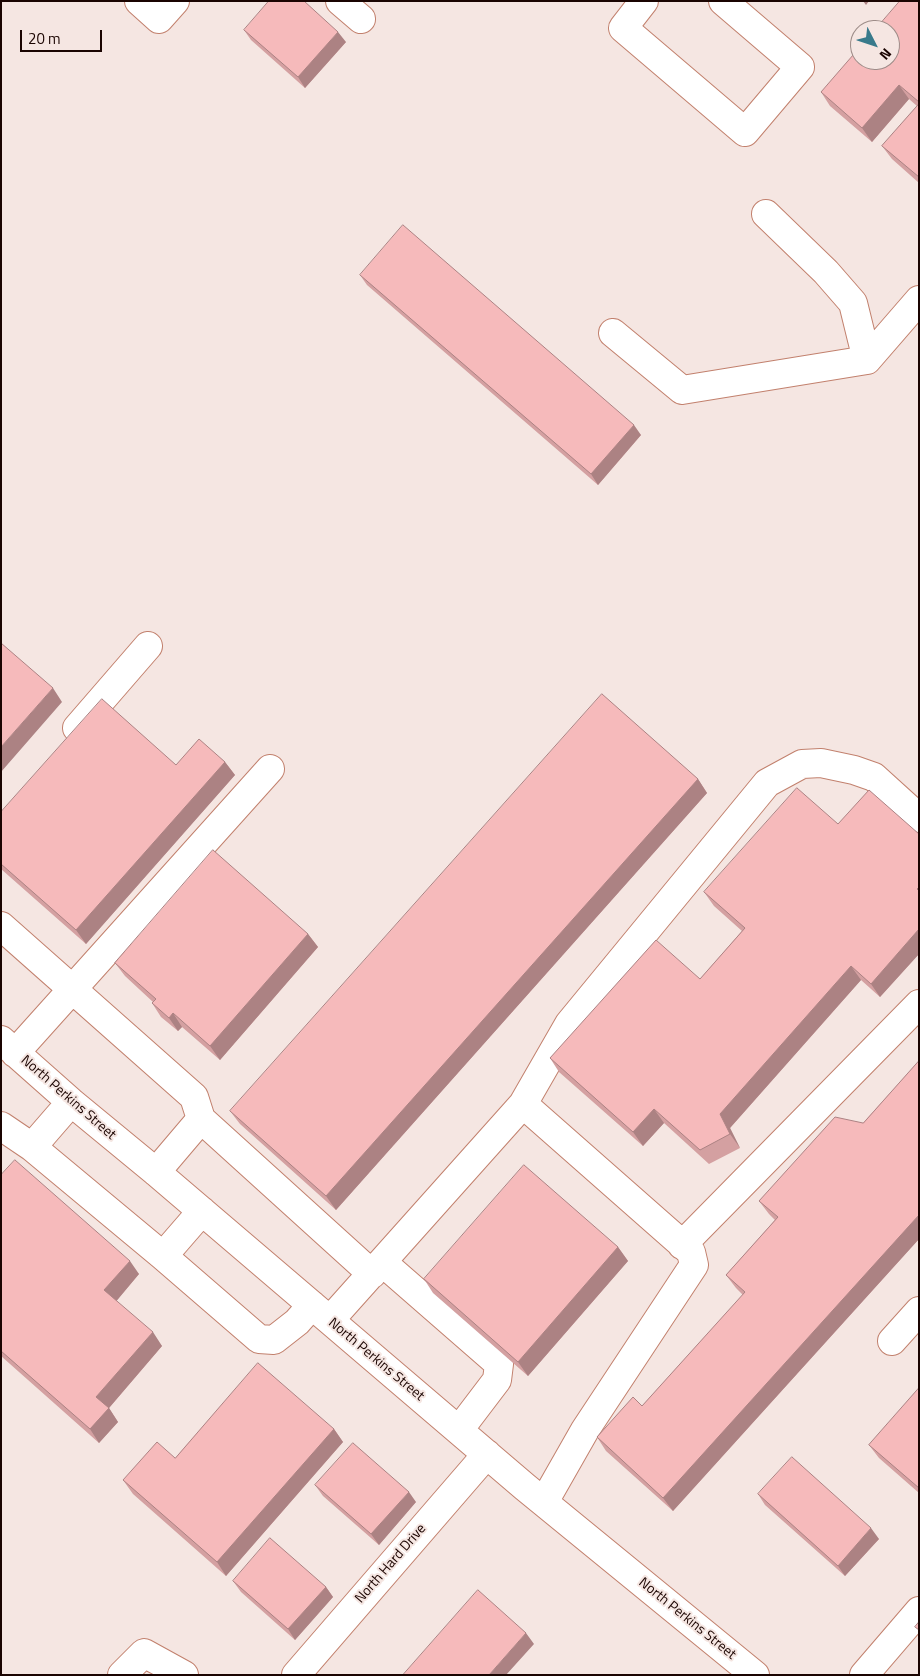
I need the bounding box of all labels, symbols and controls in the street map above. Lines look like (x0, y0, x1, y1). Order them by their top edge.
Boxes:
scale bar (22, 20, 105, 52)
north arrow (850, 20, 900, 70)
text: 20 m (28, 27, 61, 50)
text: N (875, 44, 897, 65)
street label: North Perkins Street (17, 1052, 119, 1144)
street label: North Perkins Street (325, 1315, 427, 1405)
street label: North Hard Drive (352, 1521, 430, 1607)
street label: North Perkins Street (635, 1575, 739, 1663)

